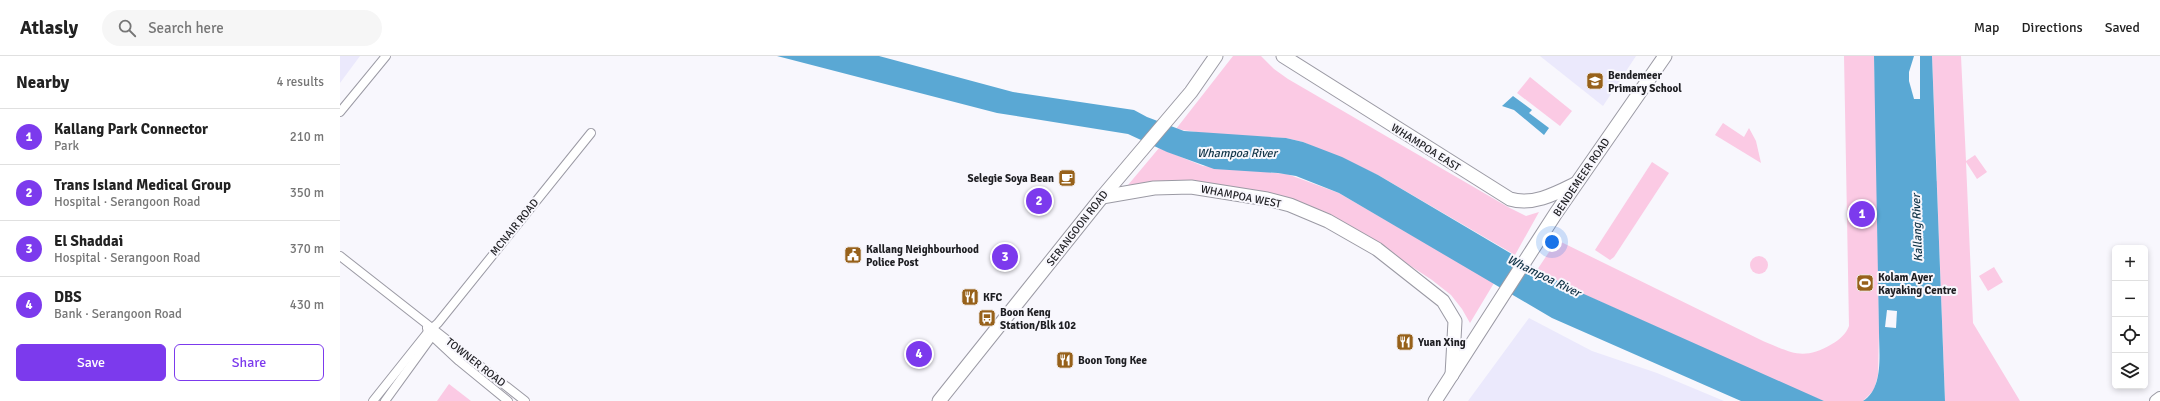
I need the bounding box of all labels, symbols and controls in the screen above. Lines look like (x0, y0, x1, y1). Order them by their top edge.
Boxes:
search box (102, 10, 382, 46)
text: Atlasly (20, 16, 78, 40)
icon: search (116, 17, 138, 39)
text: Search here (148, 19, 224, 37)
text: Map (1974, 19, 2000, 36)
text: Directions (2022, 19, 2083, 36)
text: Saved (2105, 19, 2140, 36)
place label: Bendemeer Primary School (1608, 69, 1682, 95)
school or university icon: Bendemeer Primary School (1585, 71, 1605, 91)
text: Nearby (16, 72, 69, 93)
text: 4 results (276, 74, 324, 90)
text: Kallang Park Connector (54, 120, 208, 138)
street label: WHAMPOA EAST (1389, 121, 1463, 174)
text: 1 (25, 129, 33, 145)
text: 210 m (290, 129, 324, 145)
street label: BENDEMEER ROAD (1550, 136, 1612, 219)
text: Park (54, 138, 79, 154)
water label: Whampoa River (1197, 146, 1278, 161)
cafe icon: Selegie Soya Bean (1057, 168, 1077, 188)
place label: Selegie Soya Bean (968, 172, 1054, 185)
text: Trans Island Medical Group (54, 176, 231, 194)
street label: WHAMPOA WEST (1200, 182, 1283, 211)
text: 2 (25, 185, 33, 201)
text: 350 m (290, 185, 324, 201)
pin: 2 (1026, 186, 1052, 216)
street label: SERANGOON ROAD (1044, 188, 1111, 269)
water label: Kallang River (1909, 192, 1926, 262)
text: Hospital · Serangoon Road (54, 194, 200, 210)
street label: MCNAIR ROAD (488, 196, 541, 258)
pin: 1 (1849, 199, 1875, 229)
text: El Shaddai (54, 232, 123, 250)
your location (1542, 232, 1562, 252)
text: 3 (25, 241, 33, 257)
text: 370 m (290, 241, 324, 257)
pin: 3 (992, 242, 1018, 272)
place label: Kallang Neighbourhood Police Post (866, 243, 979, 269)
public building icon: Kallang Neighbourhood Police Post (843, 245, 863, 265)
map controls (2112, 245, 2148, 389)
button: + (2112, 245, 2148, 281)
text: Hospital · Serangoon Road (54, 250, 200, 266)
water label: Whampoa River (1505, 252, 1584, 301)
place label: Kolam Ayer Kayaking Centre (1878, 271, 1957, 297)
sports icon: Kolam Ayer Kayaking Centre (1855, 273, 1875, 293)
button: − (2112, 281, 2148, 317)
restaurant icon: KFC (960, 287, 980, 307)
text: DBS (54, 288, 82, 306)
place label: KFC (983, 291, 1003, 304)
text: 4 (25, 297, 33, 313)
text: 430 m (290, 297, 324, 313)
text: Bank · Serangoon Road (54, 306, 182, 322)
place label: Boon Keng Station/Blk 102 (1000, 306, 1076, 332)
bus stop icon: Boon Keng Station/Blk 102 (977, 308, 997, 328)
button: locate (2112, 317, 2148, 353)
restaurant icon: Yuan Xing (1395, 332, 1415, 352)
street label: TOWNER ROAD (443, 335, 508, 390)
place label: Yuan Xing (1417, 336, 1466, 349)
pin: 4 (906, 339, 932, 369)
button: Save (16, 344, 166, 381)
button: Share (174, 344, 324, 381)
restaurant icon: Boon Tong Kee (1055, 350, 1075, 370)
button: layers (2112, 353, 2148, 389)
place label: Boon Tong Kee (1078, 354, 1148, 367)

